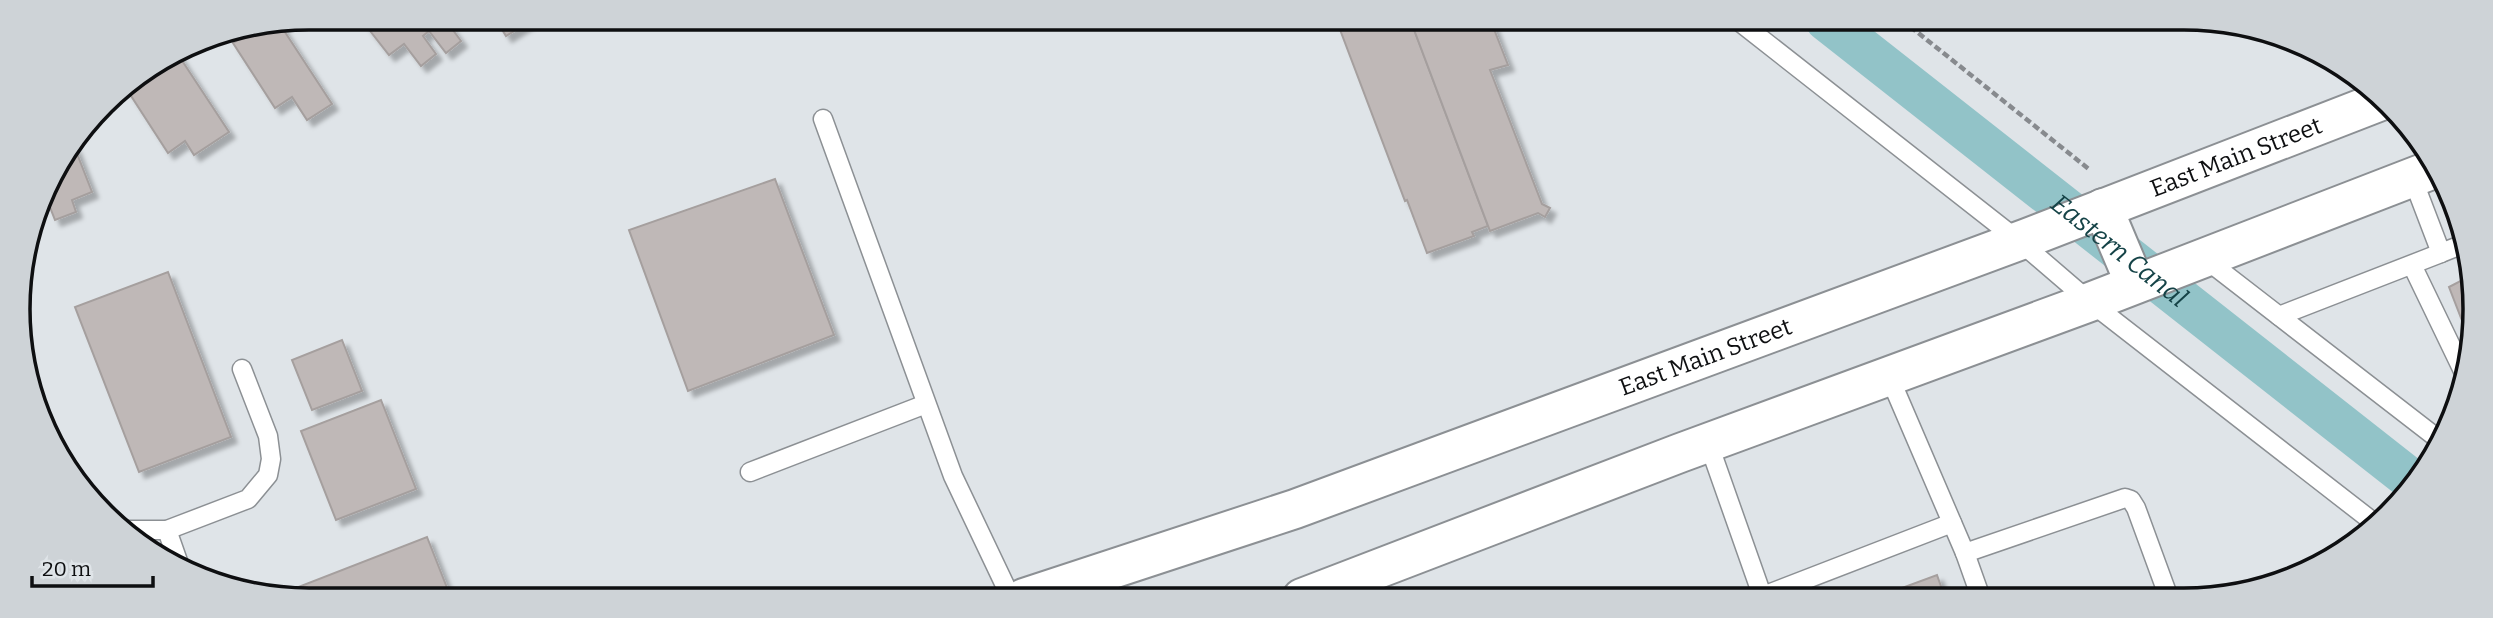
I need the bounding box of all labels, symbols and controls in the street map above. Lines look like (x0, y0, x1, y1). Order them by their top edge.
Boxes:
street label: East Main Street (2146, 111, 2326, 203)
water label: Eastern Canal (2045, 188, 2193, 314)
street label: East Main Street (1615, 312, 1796, 402)
scale bar (32, 544, 152, 588)
text: 20 m (42, 556, 91, 582)

